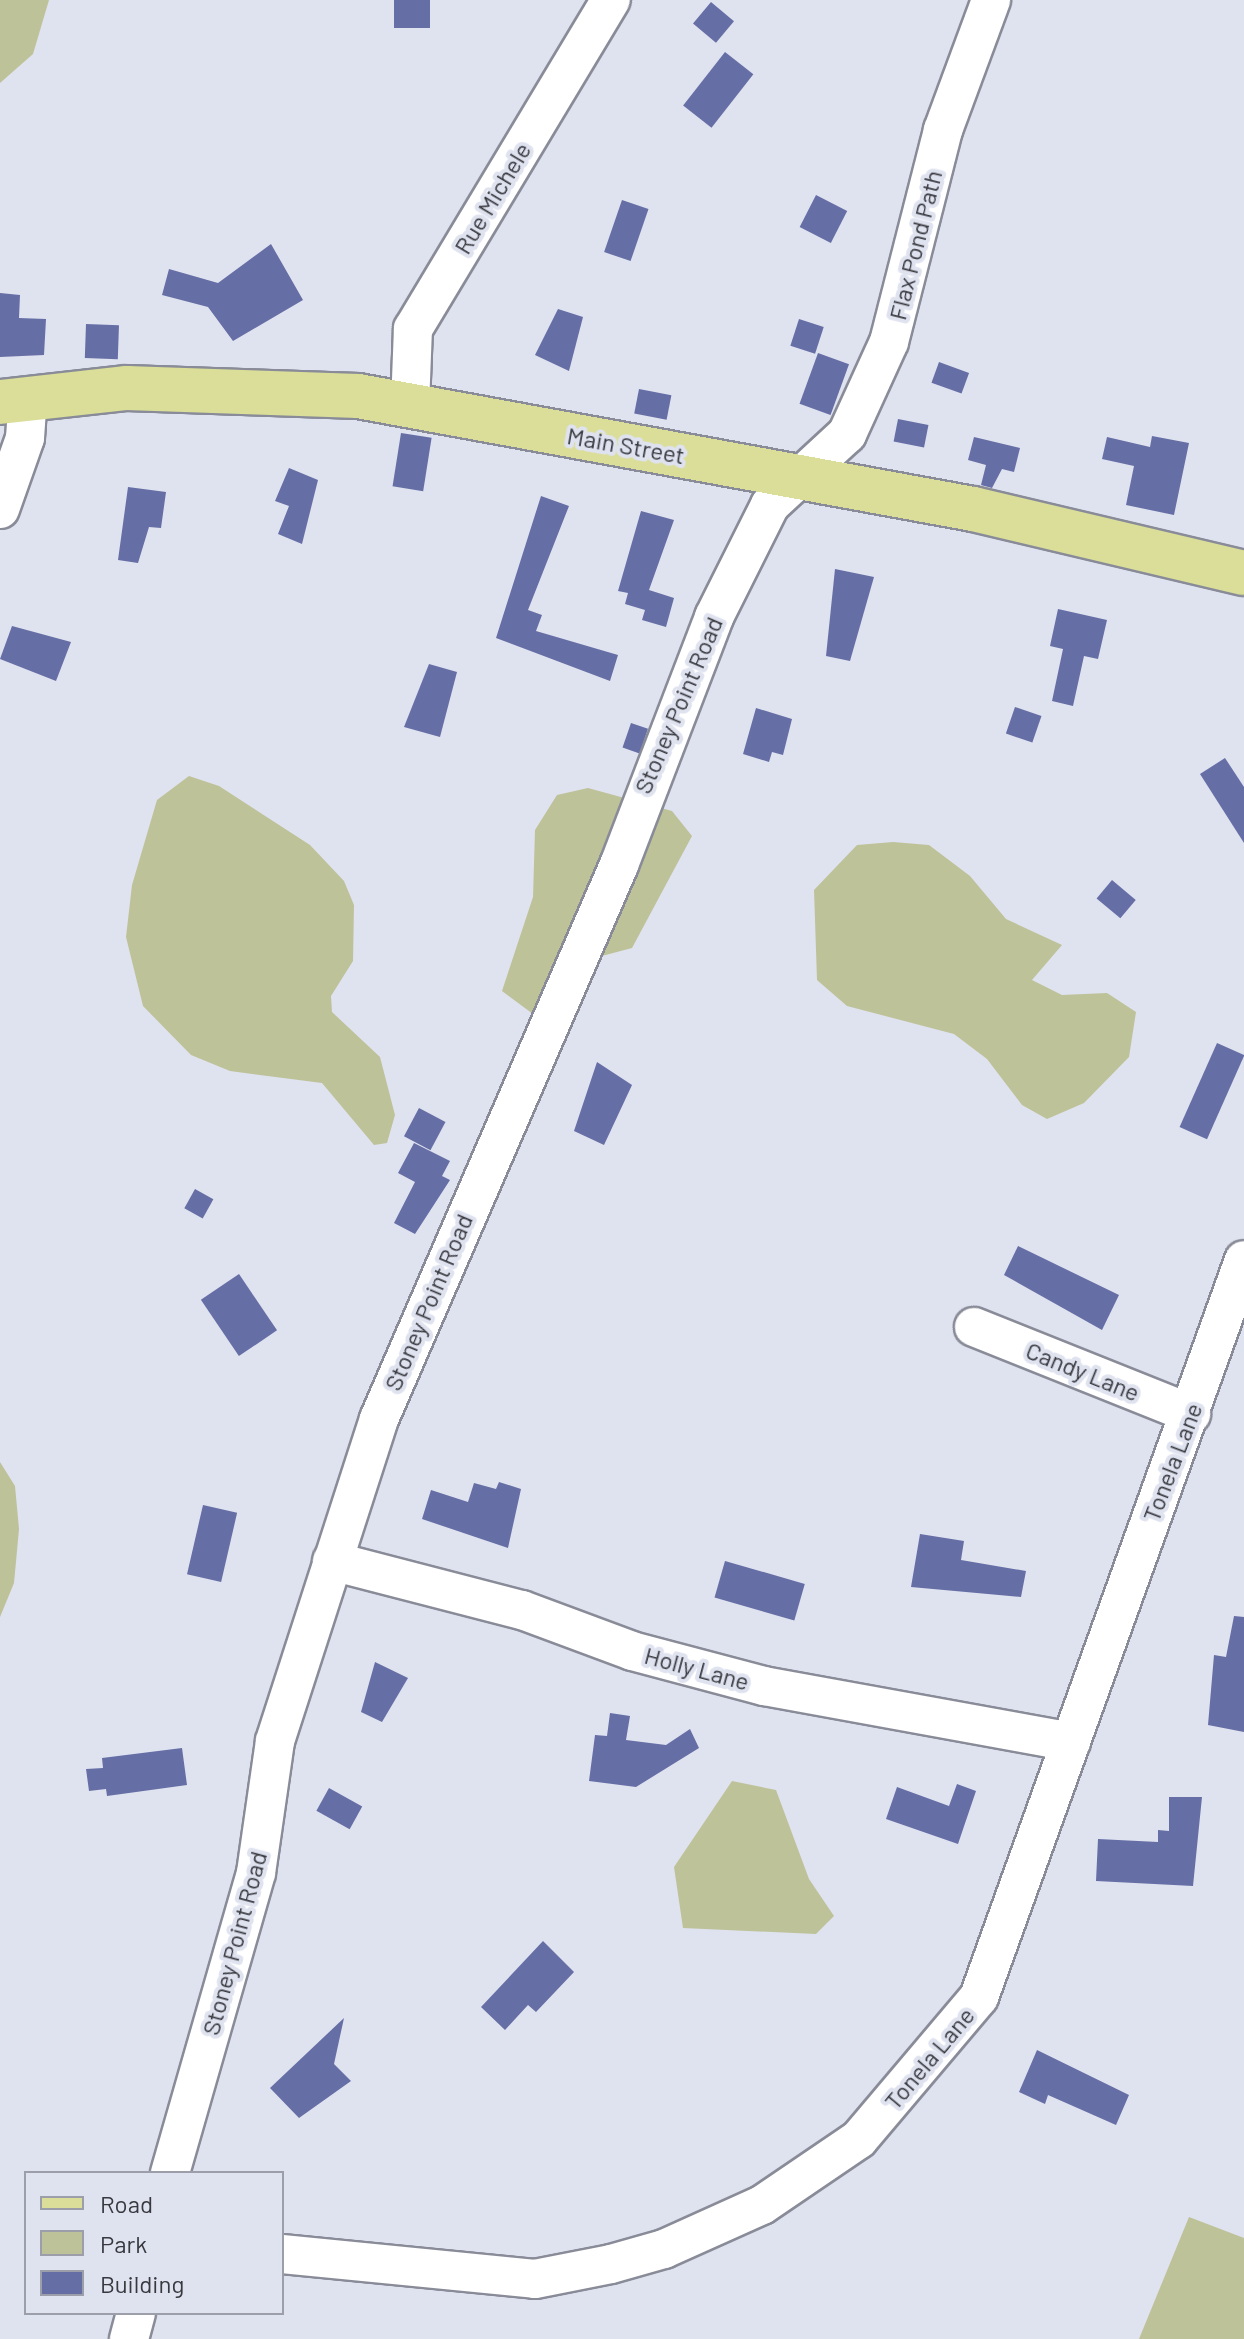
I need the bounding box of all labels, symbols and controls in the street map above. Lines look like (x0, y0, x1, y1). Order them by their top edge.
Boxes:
street label: Rue Michele (448, 137, 536, 259)
street label: Flax Pond Path (883, 167, 947, 323)
street label: Main Street (565, 421, 687, 469)
street label: Stoney Point Road (628, 612, 728, 798)
street label: Stoney Point Road (378, 1209, 478, 1395)
street label: Candy Lane (1022, 1335, 1144, 1407)
street label: Tonela Lane (1136, 1399, 1208, 1525)
street label: Holly Lane (642, 1640, 752, 1696)
street label: Stoney Point Road (196, 1848, 272, 2038)
street label: Tonela Lane (878, 2001, 980, 2115)
legend (24, 2171, 284, 2315)
text: Road (100, 2189, 153, 2218)
text: Park (100, 2229, 147, 2258)
text: Building (100, 2269, 184, 2298)

